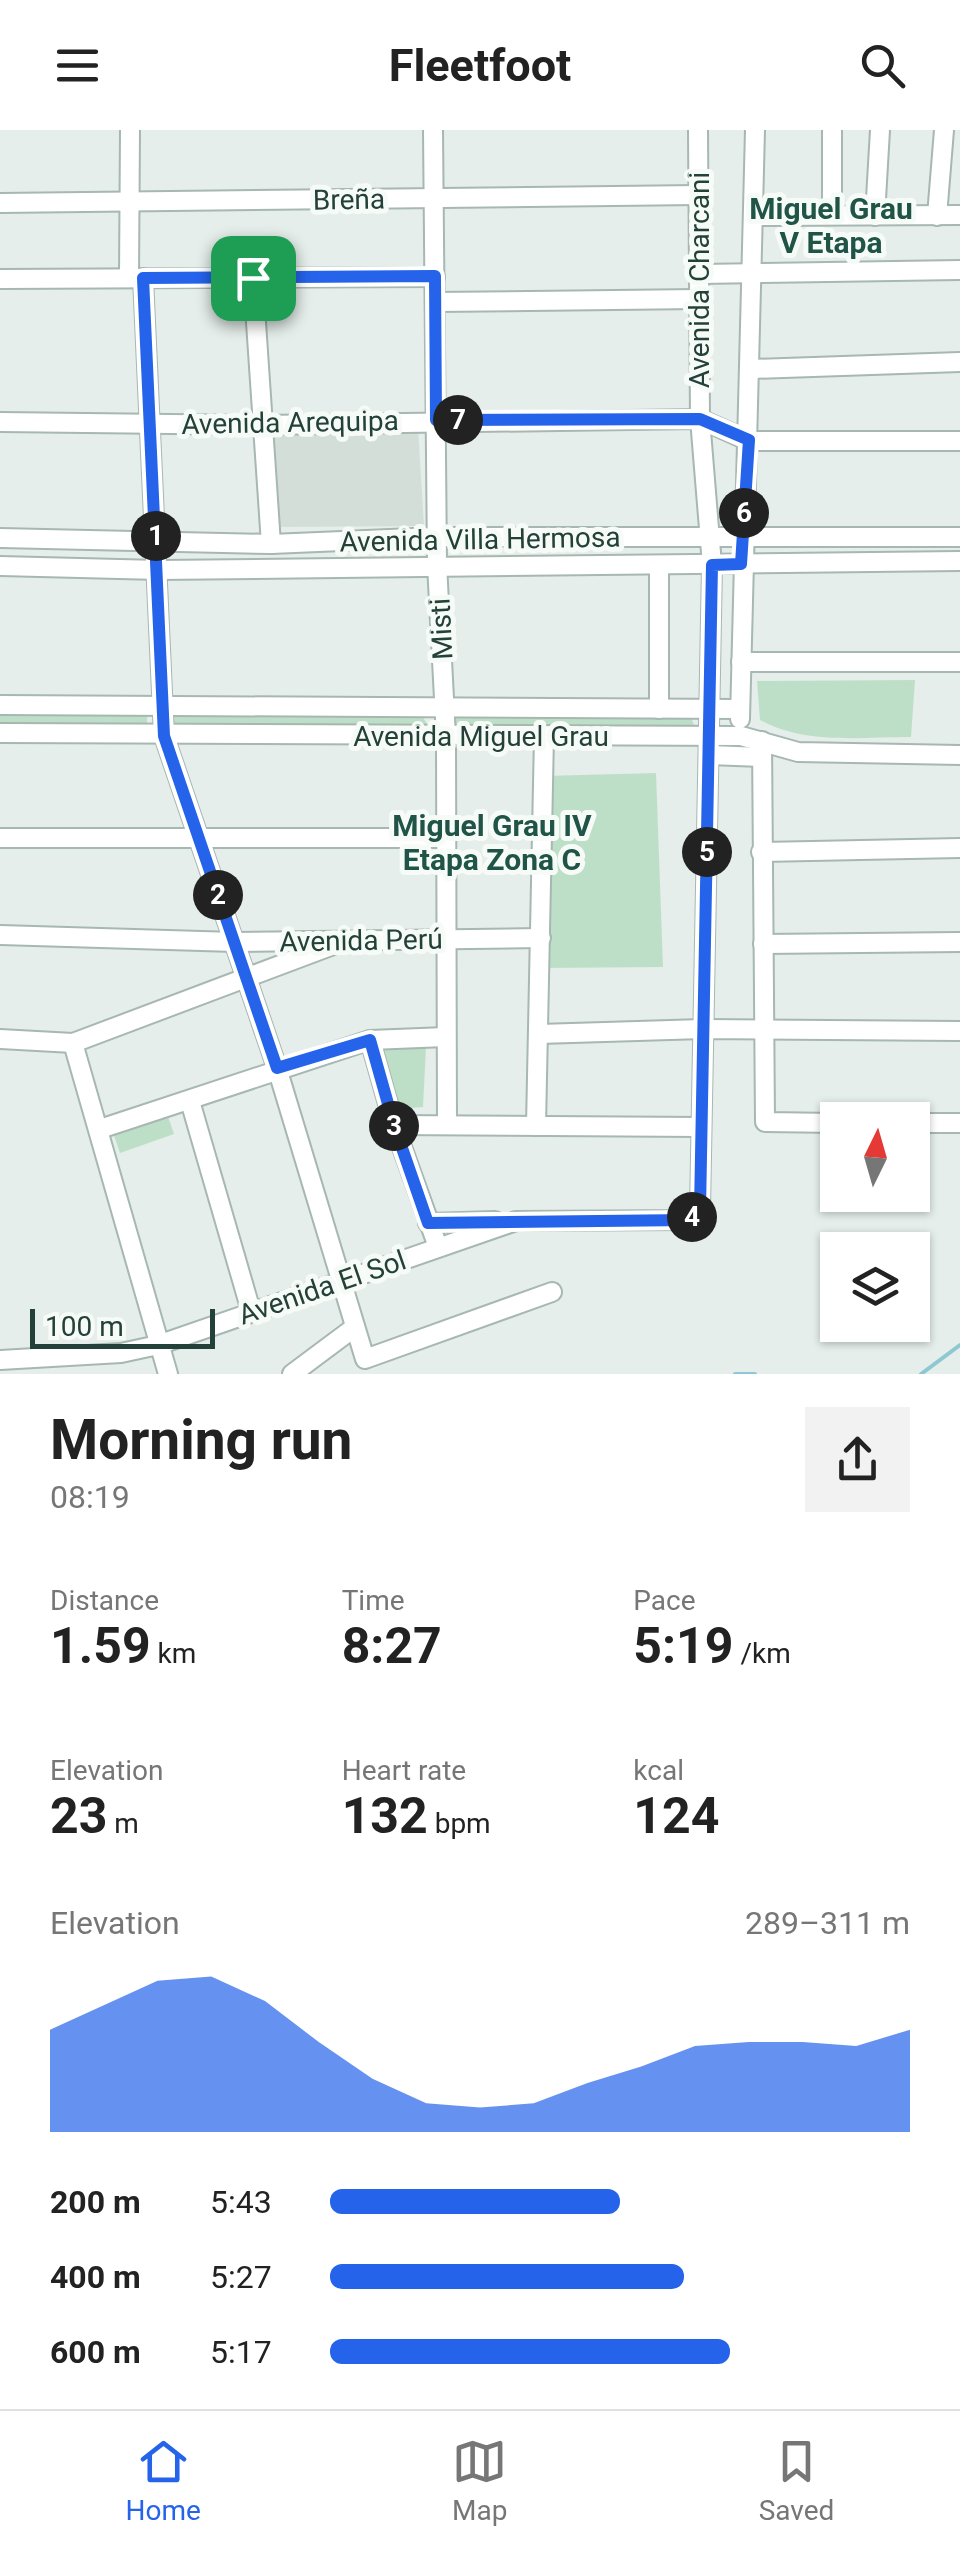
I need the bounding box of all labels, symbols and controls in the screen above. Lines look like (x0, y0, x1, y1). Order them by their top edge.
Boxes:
icon: menu (50, 38, 105, 93)
icon: search (855, 38, 910, 93)
text: Fleetfoot (389, 39, 571, 92)
street label: Avenida Charcani (683, 172, 716, 388)
street label: Breña (313, 182, 385, 217)
district label: Miguel Grau V Etapa (749, 191, 913, 260)
pin (211, 236, 296, 321)
icon: arrive (226, 251, 281, 306)
pin: 7 (433, 395, 483, 445)
text: 7 (450, 403, 466, 436)
street label: Avenida Arequipa (181, 404, 399, 441)
pin: 6 (719, 488, 769, 538)
text: 6 (736, 496, 752, 529)
pin: 1 (131, 511, 181, 561)
text: 1 (148, 519, 164, 552)
street label: Avenida Villa Hermosa (339, 521, 621, 558)
street label: Misti (423, 597, 460, 661)
street label: Avenida Miguel Grau (353, 720, 609, 753)
district label: Miguel Grau IV Etapa Zona C (392, 808, 592, 877)
pin: 5 (682, 827, 732, 877)
text: 5 (699, 835, 715, 868)
pin: 2 (193, 870, 243, 920)
text: 2 (210, 878, 226, 911)
street label: Avenida Perú (279, 923, 443, 958)
pin: 3 (369, 1101, 419, 1151)
north arrow (820, 1102, 930, 1212)
map controls (820, 1102, 930, 1342)
text: 3 (386, 1109, 402, 1142)
pin: 4 (667, 1192, 717, 1242)
text: 4 (684, 1200, 700, 1233)
button: layers (820, 1232, 930, 1342)
street label: Avenida El Sol (234, 1243, 410, 1332)
scale bar (30, 1304, 215, 1348)
text: 100 m (45, 1310, 124, 1343)
button: share (805, 1407, 910, 1512)
text: Morning run (50, 1408, 352, 1472)
text: 08:19 (50, 1478, 130, 1516)
text: Distance (50, 1584, 159, 1617)
text: Time (342, 1584, 405, 1617)
text: Pace (633, 1584, 696, 1617)
text: 1.59 (50, 1617, 151, 1675)
text: 8:27 (342, 1617, 442, 1675)
text: 5:19 (633, 1617, 733, 1675)
text: km (151, 1637, 196, 1670)
text: /km (733, 1637, 791, 1670)
text: Elevation (50, 1754, 163, 1787)
text: Heart rate (342, 1754, 466, 1787)
text: kcal (633, 1754, 684, 1787)
text: 23 (50, 1787, 107, 1845)
text: 132 (342, 1787, 428, 1845)
text: 124 (633, 1787, 719, 1845)
text: m (107, 1807, 139, 1840)
text: bpm (428, 1807, 491, 1840)
text: Elevation (50, 1904, 180, 1942)
text: 289–311 m (745, 1904, 910, 1942)
text: 200 m (50, 2183, 141, 2221)
text: 5:43 (210, 2183, 272, 2221)
text: 400 m (50, 2258, 141, 2296)
text: 5:27 (210, 2258, 272, 2296)
text: 600 m (50, 2333, 141, 2371)
text: 5:17 (210, 2333, 272, 2371)
tab: Home (126, 2434, 201, 2527)
tab: Map (452, 2434, 508, 2527)
tab: Saved (759, 2434, 834, 2527)

